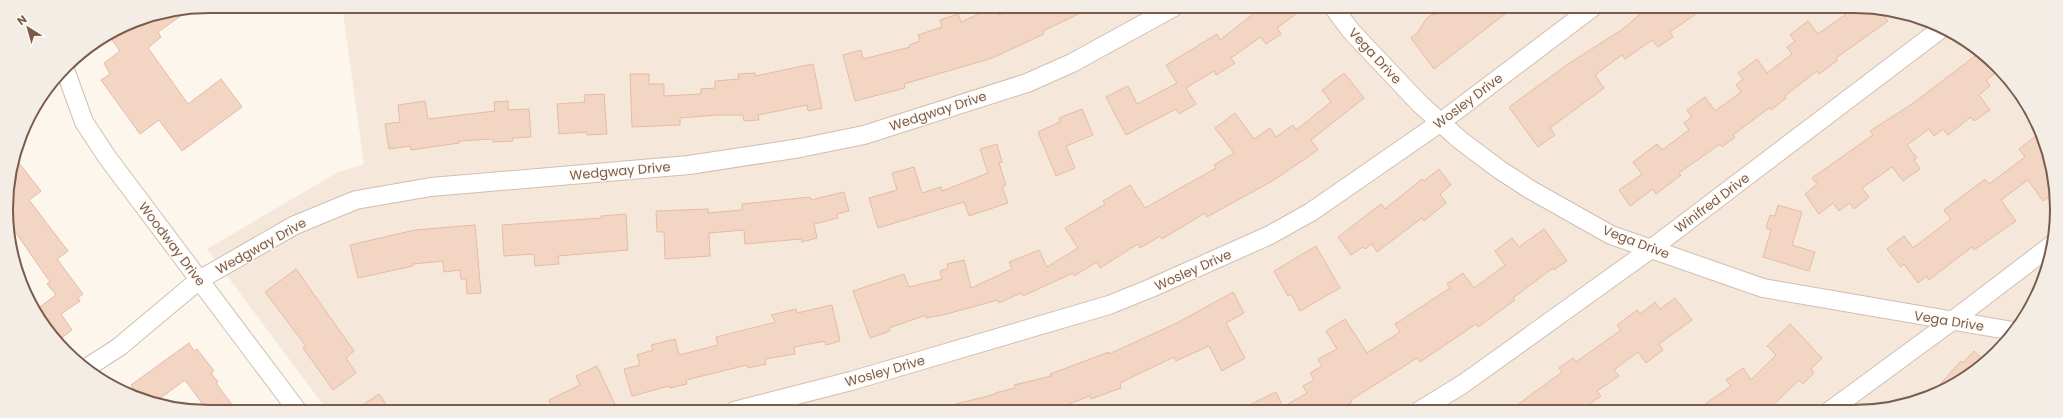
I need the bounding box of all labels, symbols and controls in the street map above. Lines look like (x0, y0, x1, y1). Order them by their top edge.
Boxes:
north arrow (8, 8, 48, 48)
text: N (14, 11, 30, 29)
street label: Vega Drive (1344, 24, 1406, 88)
street label: Wosley Drive (1429, 69, 1507, 133)
street label: Wedgway Drive (887, 86, 989, 136)
street label: Wedgway Drive (569, 157, 671, 185)
street label: Winifred Drive (1671, 168, 1753, 238)
street label: Woodway Drive (134, 198, 210, 290)
street label: Wedgway Drive (212, 213, 310, 279)
street label: Vega Drive (1600, 220, 1672, 264)
street label: Wosley Drive (1151, 245, 1235, 295)
street label: Vega Drive (1913, 306, 1985, 336)
street label: Wosley Drive (843, 351, 927, 391)

